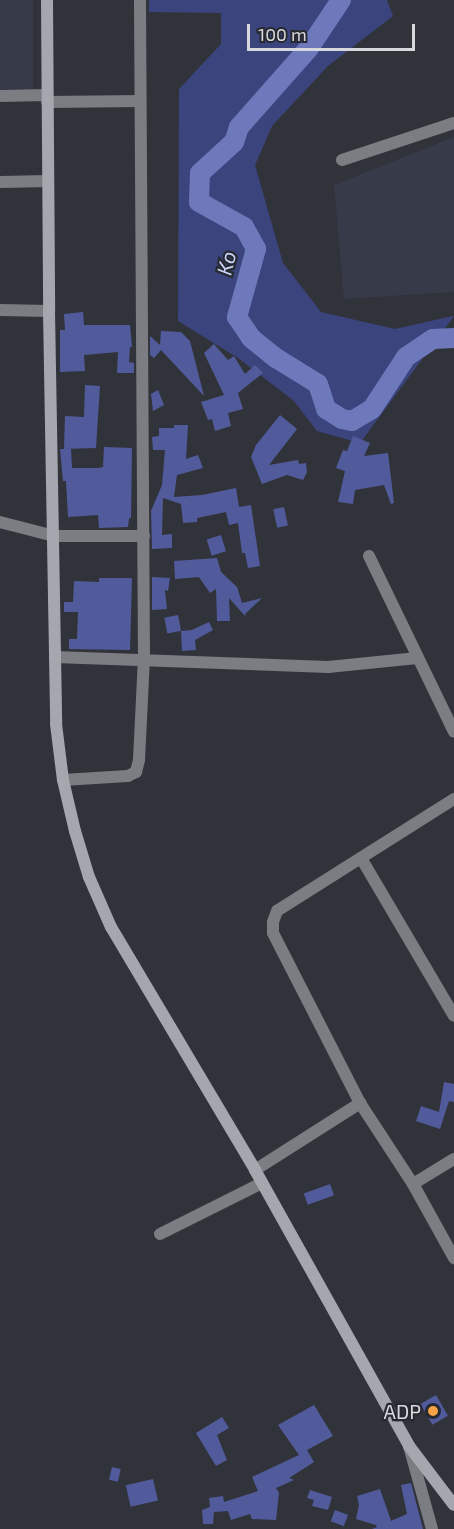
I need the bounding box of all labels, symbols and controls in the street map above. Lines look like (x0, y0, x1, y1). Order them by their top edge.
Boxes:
scale bar (250, 12, 418, 50)
text: 100 m (258, 23, 307, 45)
water label: Ko (211, 249, 241, 277)
place label: ADP (383, 1399, 421, 1423)
marker: ADP (426, 1404, 440, 1418)

